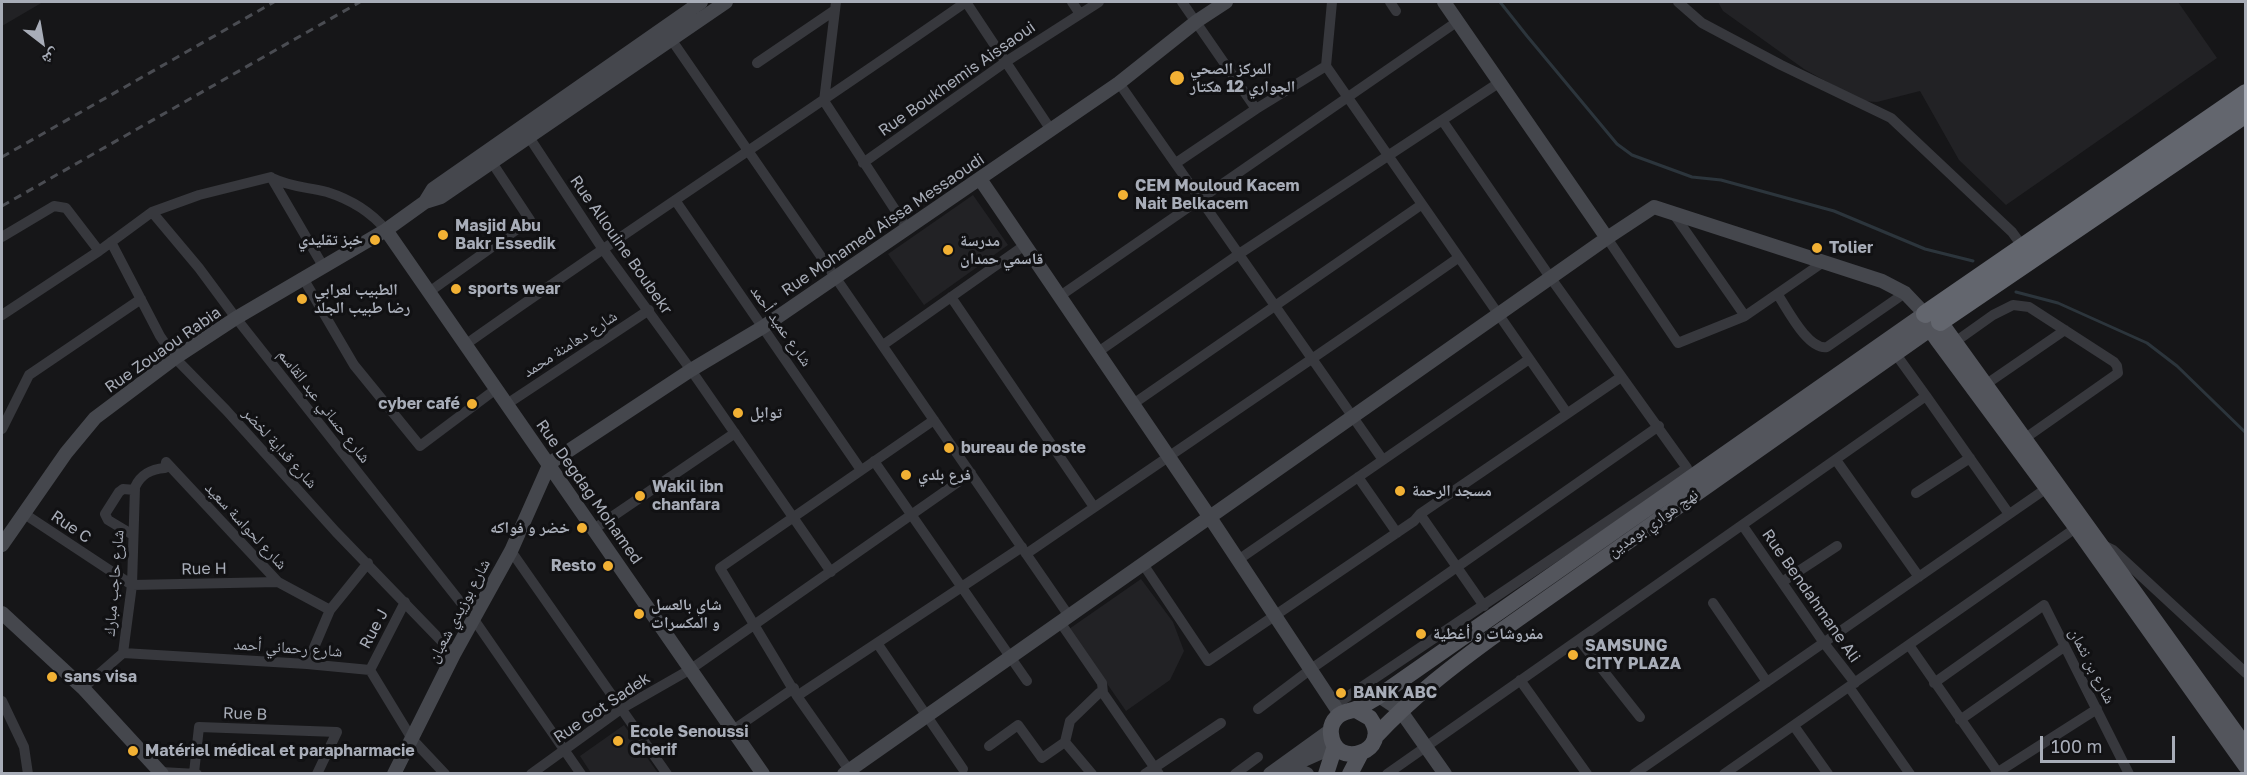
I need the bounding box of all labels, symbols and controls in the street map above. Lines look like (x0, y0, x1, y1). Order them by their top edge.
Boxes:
north arrow (12, 12, 72, 72)
street label: Rue Boukhemis Aissaoui (875, 17, 1039, 141)
text: ش (39, 44, 64, 70)
place label: المركز الصحي الجواري 12 هكتار (1190, 59, 1295, 97)
marker: المركز الصحي الجواري 12 هكتار (1168, 69, 1186, 87)
street label: Rue Mohamed Aissa Messaoudi (778, 150, 988, 300)
street label: Rue Allouine Boubekr (566, 172, 676, 318)
place label: CEM Mouloud Kacem Nait Belkacem (1135, 176, 1300, 214)
marker: CEM Mouloud Kacem Nait Belkacem (1116, 188, 1130, 202)
place label: Masjid Abu Bakr Essedik (455, 216, 556, 254)
marker: Masjid Abu Bakr Essedik (436, 228, 450, 242)
place label: خبز تقليدي (298, 230, 363, 250)
place label: مدرسة قاسمي حمدان (960, 231, 1043, 269)
marker: خبز تقليدي (368, 233, 382, 247)
place label: Tolier (1829, 238, 1873, 258)
marker: Tolier (1810, 241, 1824, 255)
marker: مدرسة قاسمي حمدان (941, 243, 955, 257)
place label: sports wear (468, 279, 560, 299)
place label: الطبيب لعرابي رضا طبيب الجلد (314, 280, 410, 318)
marker: sports wear (449, 282, 463, 296)
street label: شارع عميد أحمد (746, 282, 816, 370)
marker: الطبيب لعرابي رضا طبيب الجلد (295, 292, 309, 306)
street label: Rue Zouaou Rabia (101, 303, 225, 397)
street label: شارع دهامنة محمد (519, 306, 621, 382)
street label: شارع حساني عبد القاسم (274, 345, 374, 467)
place label: cyber café (378, 394, 460, 414)
marker: cyber café (465, 397, 479, 411)
place label: توابل (750, 403, 782, 423)
street label: شارع قداية لخضر (239, 404, 321, 492)
marker: توابل (731, 406, 745, 420)
street label: Rue Degdag Mohamed (532, 416, 646, 568)
place label: bureau de poste (961, 438, 1086, 458)
marker: bureau de poste (942, 441, 956, 455)
place label: فرع بلدي (918, 465, 971, 485)
marker: فرع بلدي (899, 468, 913, 482)
place label: Wakil ibn chanfara (652, 477, 723, 515)
street label: شارع لحواسة سعيد (201, 478, 291, 574)
place label: مسجد الرحمة (1412, 481, 1492, 501)
marker: مسجد الرحمة (1393, 484, 1407, 498)
street label: نهج هواري بومدين (1604, 485, 1702, 561)
marker: Wakil ibn chanfara (633, 489, 647, 503)
street label: Rue C (47, 507, 95, 547)
place label: خضر و فواكه (490, 518, 570, 538)
marker: خضر و فواكه (575, 521, 589, 535)
street label: Rue Bendahmane Ali (1758, 526, 1864, 666)
street label: شارع حاجب مبارك (100, 529, 128, 637)
street label: شارع بوزيدي شعبان (424, 556, 494, 666)
place label: Resto (551, 556, 596, 576)
street label: Rue H (181, 559, 227, 579)
marker: Resto (601, 559, 615, 573)
place label: شاي بالعسل و المكسرات (651, 595, 722, 633)
street label: Rue J (356, 606, 392, 652)
marker: شاي بالعسل و المكسرات (632, 607, 646, 621)
place label: مفروشات و أغطية (1433, 624, 1543, 644)
street label: شارع بن نثمان (2065, 625, 2119, 707)
marker: مفروشات و أغطية (1414, 627, 1428, 641)
street label: شارع رحماني أحمد (233, 635, 343, 661)
place label: SAMSUNG CITY PLAZA (1585, 636, 1681, 674)
marker: SAMSUNG CITY PLAZA (1566, 648, 1580, 662)
place label: sans visa (64, 667, 137, 687)
street label: Rue Got Sadek (550, 669, 654, 747)
marker: sans visa (45, 670, 59, 684)
place label: BANK ABC (1353, 683, 1437, 703)
marker: BANK ABC (1334, 686, 1348, 700)
street label: Rue B (223, 704, 267, 724)
place label: Ecole Senoussi Cherif (630, 722, 749, 760)
scale bar (2043, 724, 2178, 762)
marker: Ecole Senoussi Cherif (611, 734, 625, 748)
text: 100 m (2051, 735, 2102, 757)
place label: Matériel médical et parapharmacie (145, 741, 415, 761)
marker: Matériel médical et parapharmacie (126, 744, 140, 758)

